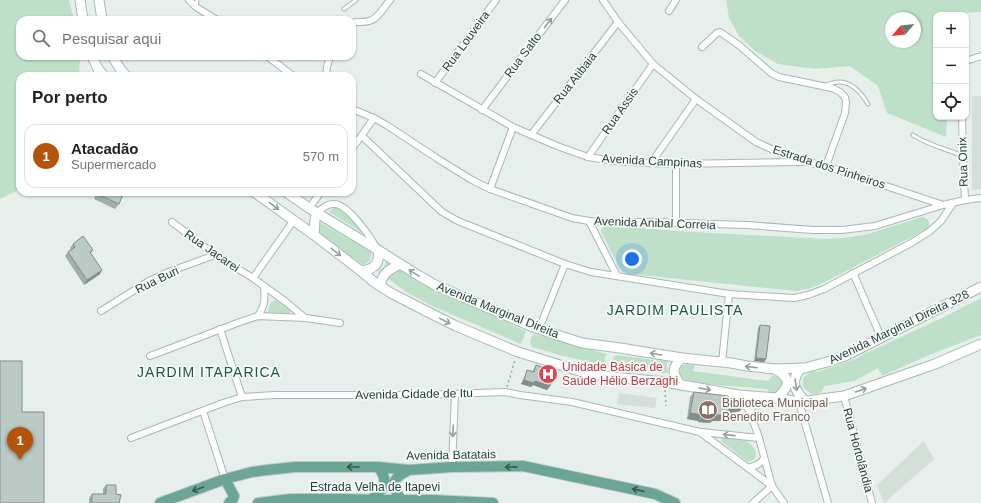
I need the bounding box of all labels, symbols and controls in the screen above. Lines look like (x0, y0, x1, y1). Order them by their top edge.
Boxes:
street label: Rua Louveira (439, 8, 493, 74)
north arrow (885, 12, 921, 48)
map controls (933, 12, 969, 120)
button: + (933, 12, 969, 48)
search box (16, 16, 356, 60)
one-way arrow (543, 17, 552, 28)
icon: search (30, 27, 52, 49)
street label: Rua Salto (502, 29, 545, 80)
text: Pesquisar aqui (62, 30, 161, 47)
button: − (933, 48, 969, 84)
street label: Rua Atibaia (551, 49, 600, 106)
button: locate (933, 84, 969, 120)
street label: Rua Assis (599, 85, 641, 137)
text: Por perto (32, 88, 108, 107)
street label: Rua Onix (955, 137, 971, 187)
text: Atacadão (71, 140, 139, 157)
street label: Estrada dos Pinheiros (771, 142, 887, 192)
text: 1 (42, 149, 50, 164)
text: 570 m (303, 149, 339, 164)
street label: Avenida Campinas (601, 151, 703, 171)
text: Supermercado (71, 157, 156, 172)
one-way arrow (268, 202, 279, 210)
street label: Avenida Anibal Correia (594, 214, 716, 232)
street label: Rua Jacarei (182, 227, 242, 275)
one-way arrow (331, 247, 342, 256)
your location (622, 249, 642, 269)
street label: Rua Buri (133, 263, 181, 297)
one-way arrow (409, 269, 420, 278)
street label: Avenida Marginal Direita (435, 279, 561, 341)
street label: Avenida Marginal Direita 328 (827, 287, 972, 367)
district label: JARDIM PAULISTA (607, 302, 743, 318)
one-way arrow (439, 318, 451, 325)
one-way arrow (649, 349, 662, 357)
place label: Unidade Básica de Saúde Hélio Berzaghi (562, 360, 678, 388)
hospital icon: Unidade Básica de Saúde Hélio Berzaghi (537, 363, 559, 385)
one-way arrow (744, 363, 757, 371)
district label: JARDIM ITAPARICA (137, 364, 281, 380)
one-way arrow (792, 378, 800, 391)
one-way arrow (698, 385, 711, 393)
street label: Avenida Cidade de Itu (355, 386, 473, 402)
one-way arrow (854, 386, 866, 394)
place label: Biblioteca Municipal Benedito Franco (722, 396, 828, 424)
library icon: Biblioteca Municipal Benedito Franco (697, 399, 719, 421)
street label: Rua Hortolândia (840, 406, 876, 494)
one-way arrow (449, 424, 457, 437)
pin: 1 (7, 427, 33, 460)
one-way arrow (723, 431, 736, 438)
street label: Avenida Batatais (406, 447, 496, 463)
one-way arrow (347, 463, 360, 471)
one-way arrow (505, 463, 518, 470)
street label: Estrada Velha de Itapevi (310, 480, 440, 494)
one-way arrow (192, 486, 204, 494)
one-way arrow (632, 486, 645, 494)

